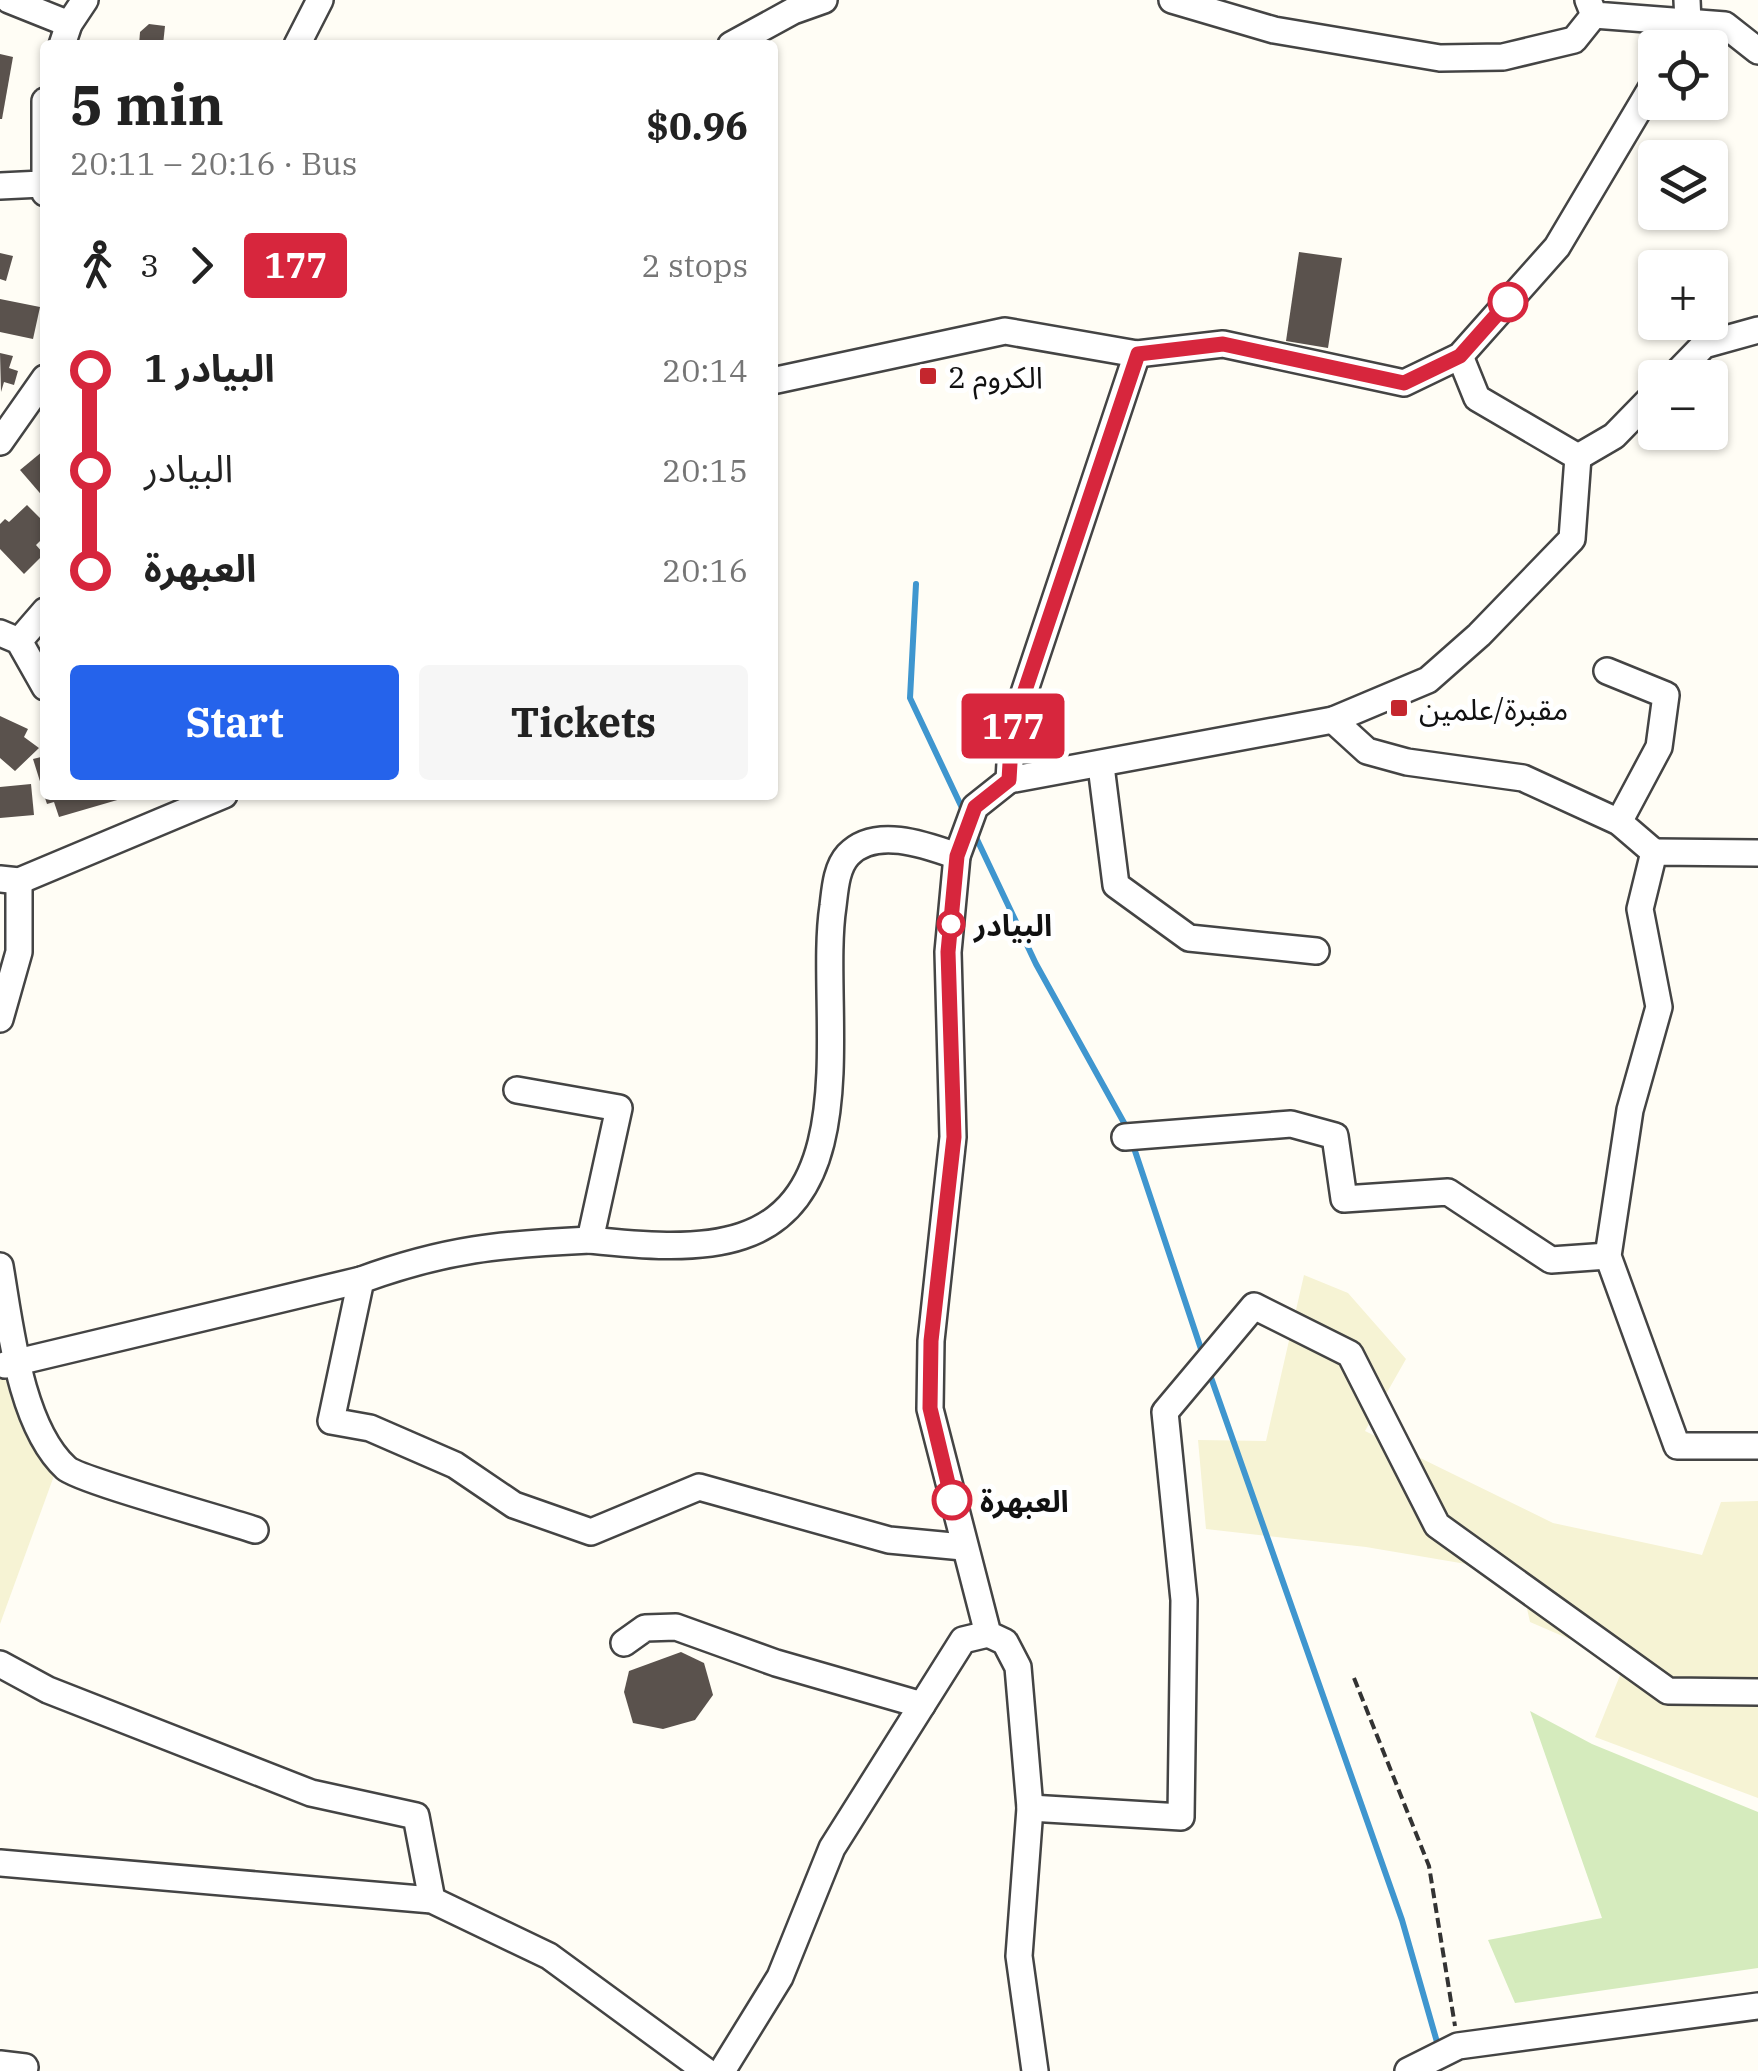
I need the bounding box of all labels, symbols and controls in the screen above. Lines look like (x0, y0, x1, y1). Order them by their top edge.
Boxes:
map controls (1638, 30, 1728, 450)
button: locate (1638, 30, 1728, 120)
text: 5 min (70, 69, 224, 140)
text: $0.96 (646, 101, 748, 150)
button: layers (1638, 140, 1728, 230)
text: 20:11 – 20:16 · Bus (70, 142, 357, 184)
icon: walk (70, 238, 125, 293)
icon: forward (174, 238, 229, 293)
text: 177 (264, 242, 327, 288)
text: 3 (140, 244, 159, 286)
text: 2 stops (641, 244, 748, 286)
button: + (1638, 250, 1728, 340)
unlabelled marker (1489, 283, 1527, 321)
text: البيادر 1 (144, 343, 275, 392)
text: 20:14 (662, 349, 748, 391)
place label: الكروم 2 (948, 357, 1043, 400)
button: − (1638, 360, 1728, 450)
marker: الكروم 2 (917, 365, 939, 387)
text: البيادر (144, 443, 233, 492)
text: 20:15 (662, 449, 748, 491)
text: العبهرة (144, 543, 256, 592)
text: 20:16 (662, 549, 748, 591)
button: Start (70, 665, 399, 780)
button: Tickets (419, 665, 748, 780)
place label: مقبرة/علمين (1419, 689, 1568, 728)
line badge: 177 (956, 694, 1070, 758)
marker: مقبرة/علمين (1388, 697, 1410, 719)
text: 177 (981, 703, 1045, 749)
place label: البيادر (972, 905, 1052, 944)
marker: البيادر (938, 911, 964, 937)
marker: العبهرة (933, 1481, 971, 1519)
place label: العبهرة (980, 1481, 1069, 1520)

